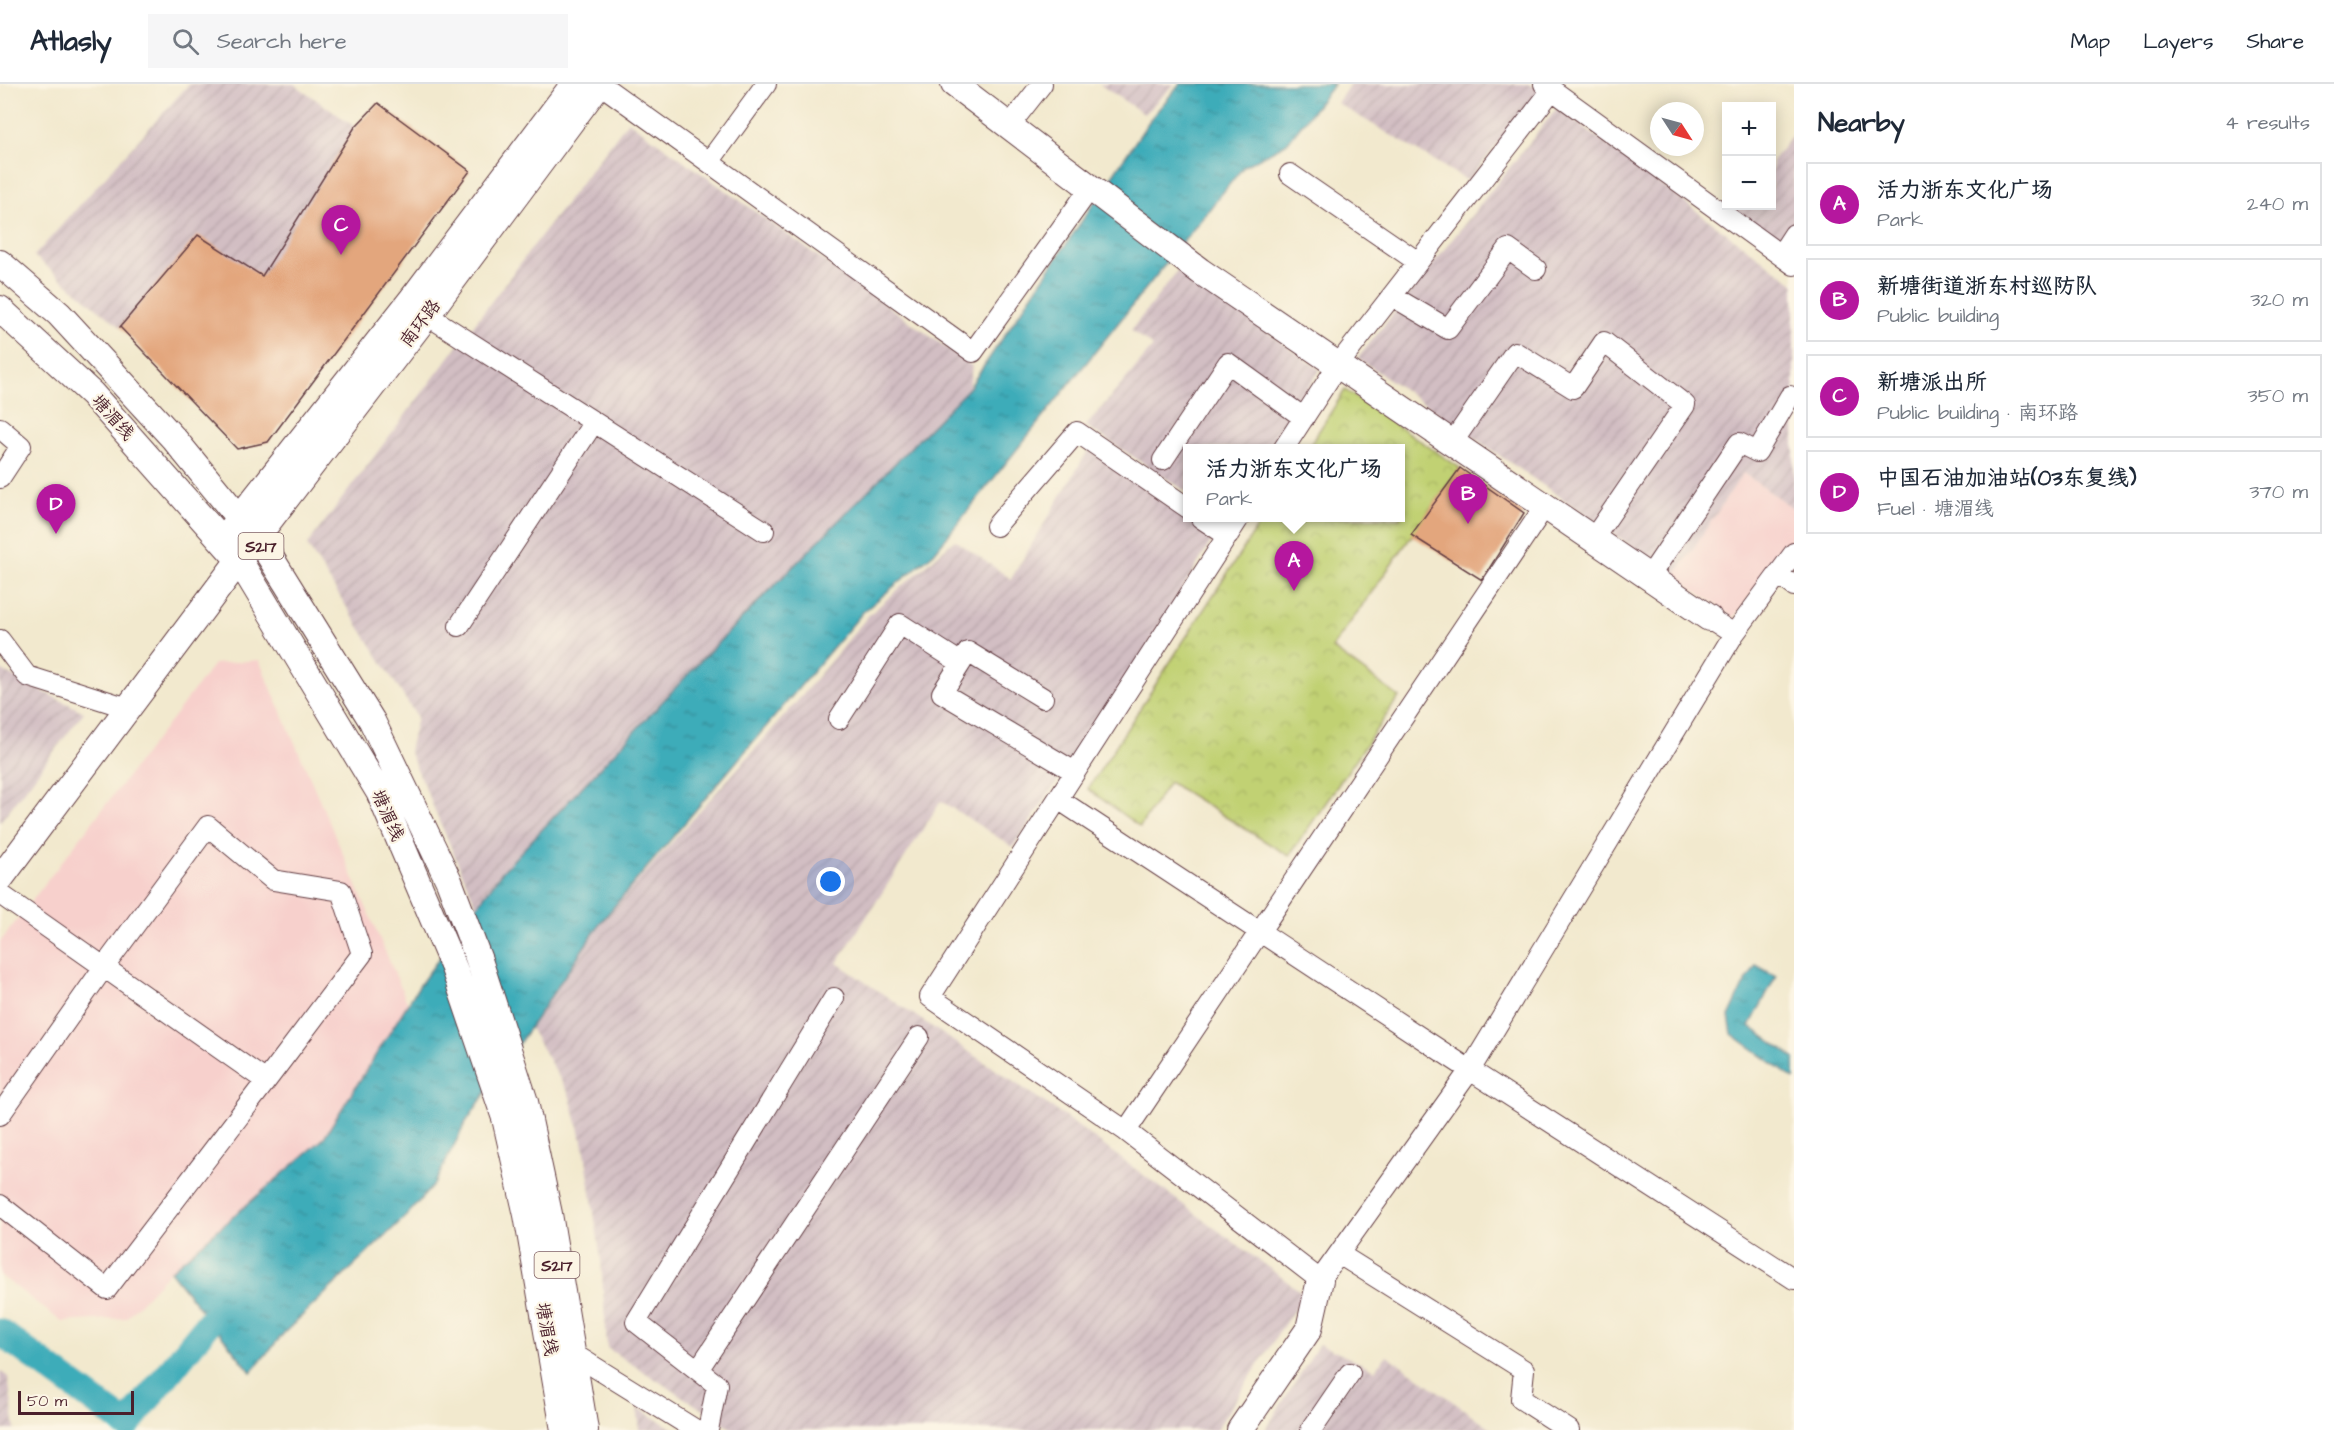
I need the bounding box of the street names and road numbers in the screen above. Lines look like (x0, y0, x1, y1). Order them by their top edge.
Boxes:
street label: 南环路 (394, 294, 447, 352)
street label: 塘湄线 (85, 389, 140, 446)
road number: S217 (238, 533, 284, 559)
street label: 塘湄线 (365, 785, 410, 845)
road number: S217 (534, 1252, 580, 1278)
street label: 塘湄线 (530, 1300, 564, 1358)

